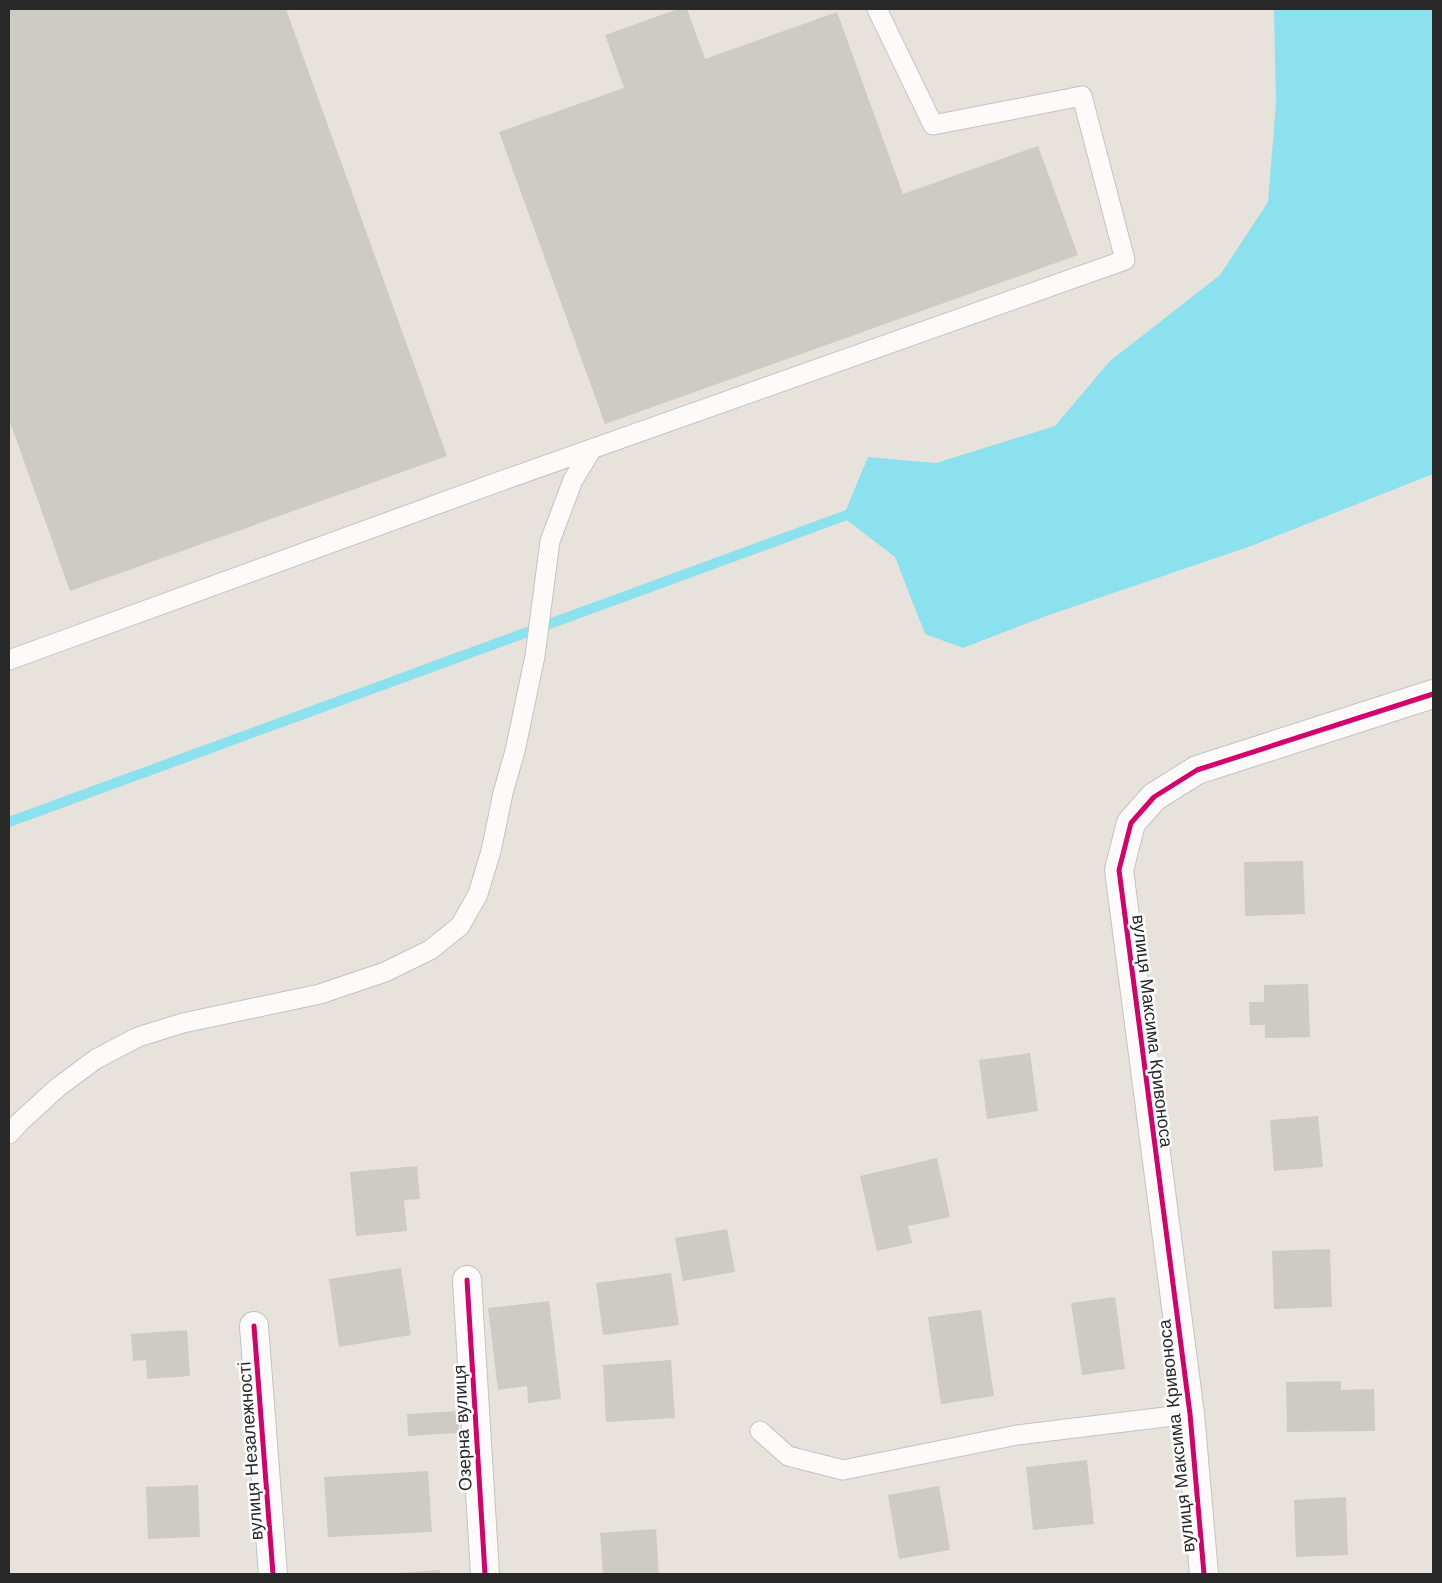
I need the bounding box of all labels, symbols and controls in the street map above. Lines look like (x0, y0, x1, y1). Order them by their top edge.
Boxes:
street label: вулиця Максима Кривоноса (1128, 913, 1178, 1150)
street label: вулиця Максима Кривоноса (1153, 1317, 1199, 1554)
street label: вулиця Незалежності (233, 1361, 267, 1541)
street label: Озерна вулиця (448, 1364, 476, 1492)

